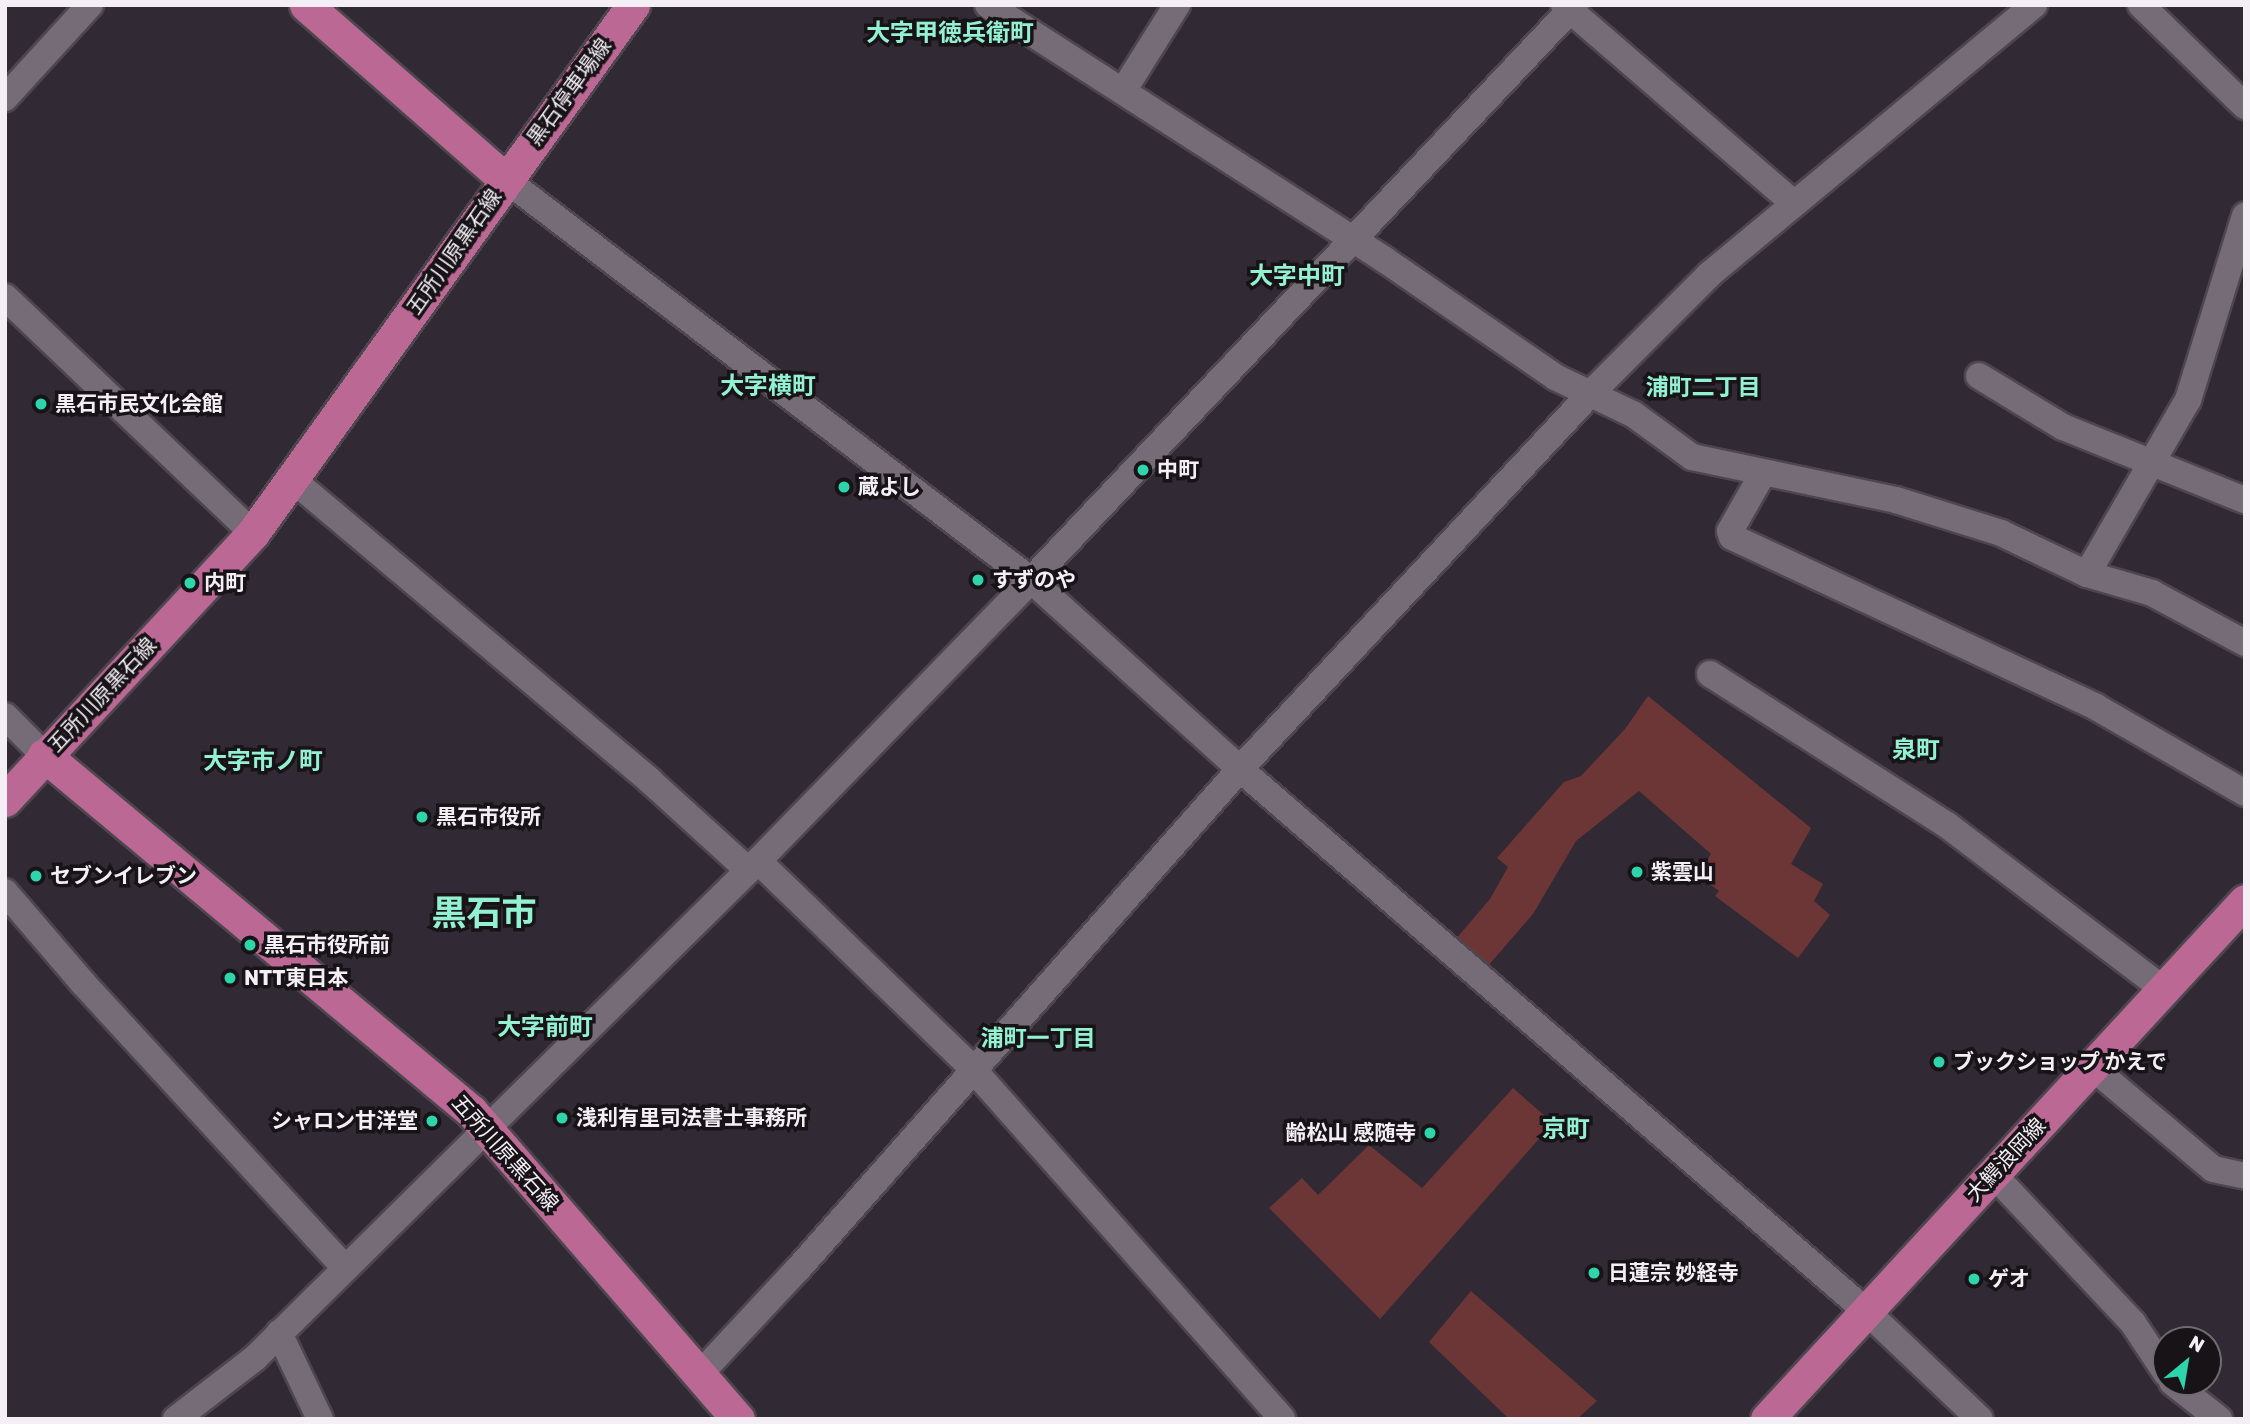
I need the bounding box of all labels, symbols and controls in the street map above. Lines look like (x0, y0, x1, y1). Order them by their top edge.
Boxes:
district label: 大字甲徳兵衛町 (866, 20, 1034, 48)
street label: 黒石停車場線 (522, 34, 616, 150)
street label: 五所川原黒石線 (402, 185, 506, 319)
district label: 大字中町 (1249, 263, 1345, 291)
district label: 大字横町 (720, 373, 816, 401)
district label: 浦町二丁目 (1646, 373, 1760, 401)
place label: 黒石市民文化会館 (55, 391, 223, 417)
marker: 黒石市民文化会館 (33, 396, 49, 412)
place label: 中町 (1157, 457, 1199, 483)
marker: 中町 (1135, 462, 1151, 478)
place label: 蔵よし (858, 474, 921, 500)
marker: 蔵よし (836, 479, 852, 495)
place label: すずのや (992, 567, 1076, 593)
place label: 内町 (204, 570, 246, 596)
marker: すずのや (970, 572, 986, 588)
marker: 内町 (182, 575, 198, 591)
street label: 五所川原黒石線 (43, 633, 161, 757)
district label: 泉町 (1892, 737, 1940, 765)
district label: 大字市ノ町 (203, 748, 323, 776)
place label: 黒石市役所 (436, 804, 541, 830)
marker: 黒石市役所 (414, 809, 430, 825)
place label: 紫雲山 (1651, 859, 1714, 885)
place label: セブンイレブン (50, 863, 197, 889)
marker: 紫雲山 (1629, 864, 1645, 880)
marker: セブンイレブン (28, 868, 44, 884)
district label: 黒石市 (432, 892, 536, 934)
place label: 黒石市役所前 (264, 932, 390, 958)
marker: 黒石市役所前 (242, 937, 258, 953)
place label: NTT東日本 (244, 965, 349, 991)
marker: NTT東日本 (222, 970, 238, 986)
district label: 大字前町 (497, 1014, 593, 1042)
district label: 浦町一丁目 (981, 1024, 1095, 1052)
place label: ブックショップ かえで (1953, 1049, 2167, 1075)
marker: ブックショップ かえで (1931, 1054, 1947, 1070)
street label: 五所川原黒石線 (446, 1090, 564, 1216)
place label: 浅利有里司法書士事務所 (576, 1105, 807, 1131)
place label: シャロン甘洋堂 (271, 1108, 418, 1134)
marker: 浅利有里司法書士事務所 (554, 1110, 570, 1126)
marker: シャロン甘洋堂 (424, 1113, 440, 1129)
street label: 大鰐浪岡線 (1961, 1113, 2051, 1207)
district label: 京町 (1542, 1116, 1590, 1144)
place label: 齢松山 感随寺 (1286, 1120, 1416, 1146)
marker: 齢松山 感随寺 (1422, 1125, 1438, 1141)
place label: 日蓮宗 妙経寺 (1608, 1260, 1738, 1286)
marker: 日蓮宗 妙経寺 (1586, 1265, 1602, 1281)
place label: ゲオ (1988, 1266, 2030, 1292)
marker: ゲオ (1966, 1271, 1982, 1287)
north arrow (2152, 1326, 2222, 1396)
text: N (2185, 1331, 2208, 1357)

